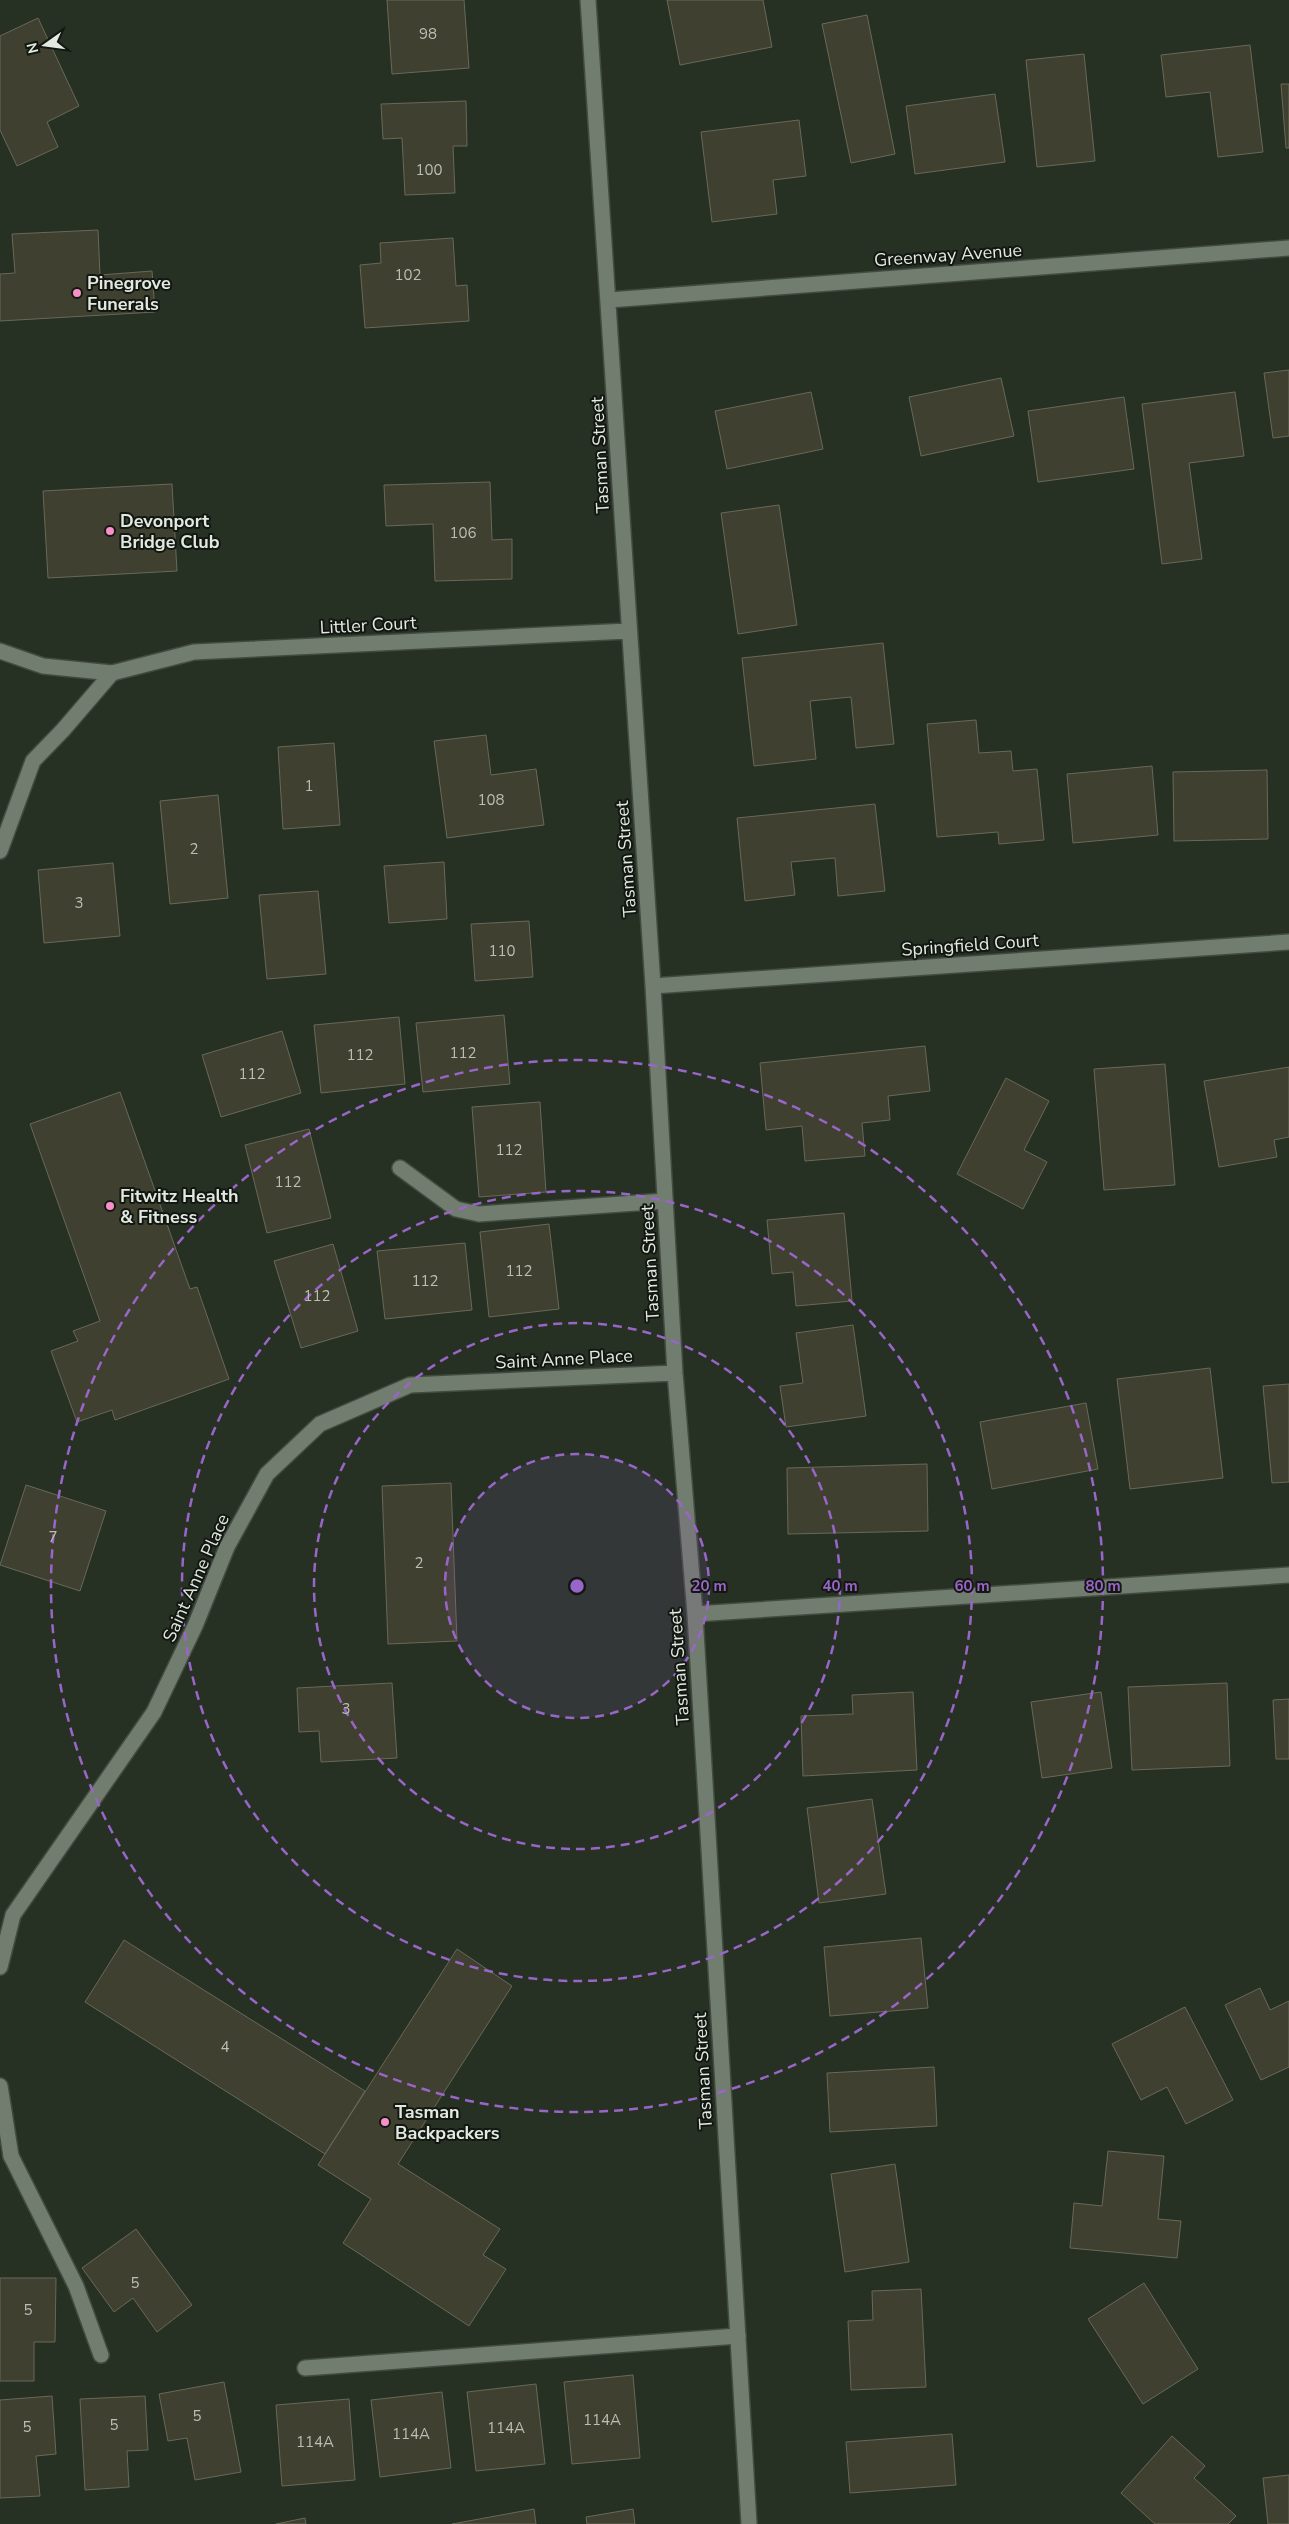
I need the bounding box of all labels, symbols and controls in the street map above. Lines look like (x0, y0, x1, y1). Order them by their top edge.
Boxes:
north arrow (20, 20, 70, 70)
house number: 98 (419, 24, 437, 44)
text: N (22, 41, 43, 55)
house number: 100 (415, 160, 443, 180)
street label: Greenway Avenue (873, 238, 1023, 272)
house number: 102 (394, 265, 422, 285)
place label: Pinegrove Funerals (87, 271, 171, 316)
marker: Pinegrove Funerals (71, 287, 83, 299)
street label: Tasman Street (585, 395, 615, 514)
place label: Devonport Bridge Club (120, 509, 220, 554)
house number: 106 (449, 523, 477, 543)
marker: Devonport Bridge Club (104, 525, 116, 537)
street label: Littler Court (319, 610, 418, 640)
house number: 1 (304, 776, 314, 796)
house number: 108 (477, 790, 505, 810)
street label: Tasman Street (610, 799, 642, 918)
house number: 2 (189, 839, 199, 859)
house number: 3 (74, 893, 84, 913)
street label: Springfield Court (900, 928, 1040, 962)
house number: 110 (488, 941, 516, 961)
house number: 112 (449, 1043, 477, 1063)
house number: 112 (346, 1045, 374, 1065)
house number: 112 (238, 1064, 266, 1084)
house number: 112 (495, 1140, 523, 1160)
house number: 112 (274, 1172, 302, 1192)
place label: Fitwitz Health & Fitness (120, 1184, 239, 1229)
marker: Fitwitz Health & Fitness (104, 1200, 116, 1212)
street label: Tasman Street (635, 1203, 665, 1322)
house number: 112 (505, 1261, 533, 1281)
house number: 112 (411, 1271, 439, 1291)
house number: 112 (303, 1286, 331, 1306)
street label: Saint Anne Place (495, 1343, 633, 1375)
street label: Saint Anne Place (157, 1510, 235, 1646)
house number: 7 (48, 1527, 58, 1547)
house number: 2 (414, 1553, 424, 1573)
text: 20 m (691, 1576, 727, 1596)
text: 40 m (822, 1576, 858, 1596)
text: 60 m (954, 1576, 990, 1596)
text: 80 m (1085, 1576, 1121, 1596)
centre of rings (568, 1577, 586, 1595)
street label: Tasman Street (663, 1607, 695, 1726)
house number: 3 (341, 1699, 351, 1719)
street label: Tasman Street (688, 2011, 718, 2130)
house number: 4 (220, 2037, 230, 2057)
place label: Tasman Backpackers (395, 2100, 500, 2145)
marker: Tasman Backpackers (379, 2116, 391, 2128)
house number: 5 (130, 2273, 140, 2293)
house number: 5 (23, 2300, 33, 2320)
house number: 5 (192, 2406, 202, 2426)
house number: 114A (583, 2410, 621, 2430)
house number: 5 (109, 2415, 119, 2435)
house number: 5 (22, 2417, 32, 2437)
house number: 114A (487, 2418, 525, 2438)
house number: 114A (392, 2424, 430, 2444)
house number: 114A (296, 2432, 334, 2452)

